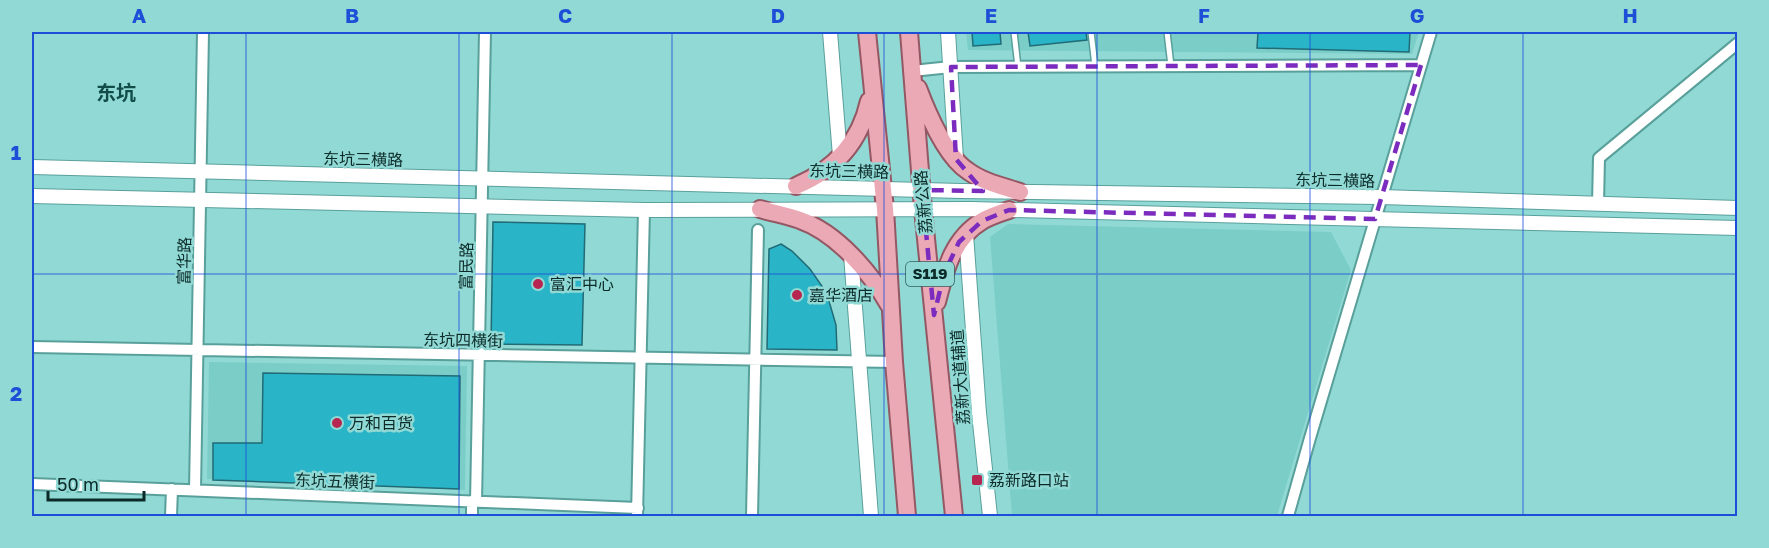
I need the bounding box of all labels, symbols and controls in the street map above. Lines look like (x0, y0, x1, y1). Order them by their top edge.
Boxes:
text: A (132, 3, 146, 27)
text: B (345, 3, 359, 27)
text: C (558, 3, 572, 27)
text: D (771, 3, 785, 27)
text: E (985, 3, 997, 27)
text: F (1198, 3, 1210, 27)
text: G (1410, 3, 1424, 27)
text: H (1622, 3, 1638, 27)
district label: 东坑 (96, 80, 136, 104)
text: 1 (11, 140, 21, 164)
street label: 东坑三横路 (323, 148, 403, 170)
street label: 东坑三横路 (809, 160, 889, 182)
street label: 荔新公路 (910, 169, 936, 235)
street label: 东坑三横路 (1295, 169, 1375, 191)
street label: 富华路 (174, 237, 194, 285)
street label: 富民路 (456, 242, 476, 290)
road number: S119 (906, 262, 954, 286)
place label: 富汇中心 (550, 274, 614, 294)
marker: 富汇中心 (531, 277, 545, 291)
place label: 嘉华酒店 (809, 285, 873, 305)
marker: 嘉华酒店 (790, 288, 804, 302)
street label: 荔新大道辅道 (947, 328, 973, 426)
street label: 东坑四横街 (423, 329, 503, 351)
text: 2 (10, 381, 22, 405)
place label: 万和百货 (349, 413, 413, 433)
marker: 万和百货 (330, 416, 344, 430)
scale bar (48, 464, 144, 502)
street label: 东坑五横街 (295, 470, 375, 492)
place label: 荔新路口站 (989, 470, 1069, 490)
text: 50 m (57, 473, 99, 495)
marker: 荔新路口站 (970, 473, 984, 487)

